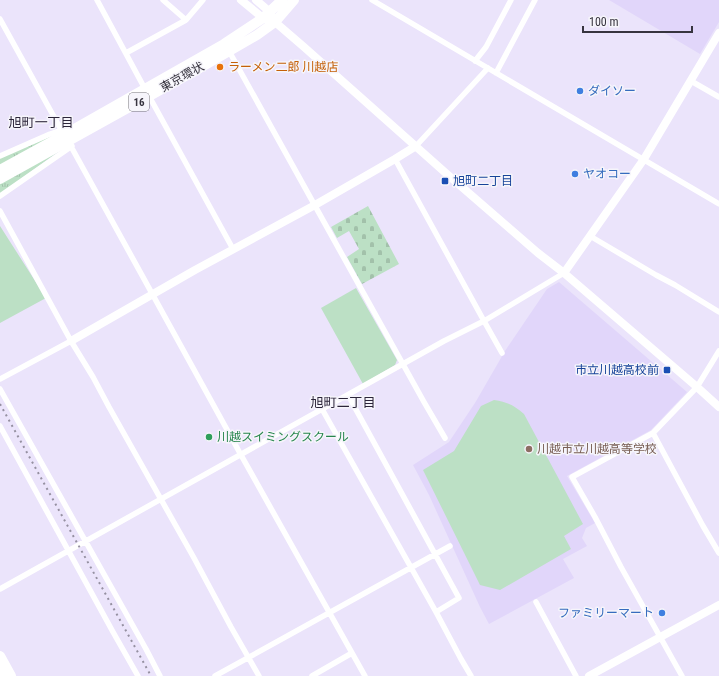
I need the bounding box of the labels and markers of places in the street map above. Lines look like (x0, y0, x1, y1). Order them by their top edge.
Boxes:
place label: ラーメン二郎 川越店 (228, 60, 338, 74)
marker: ラーメン二郎 川越店 (215, 62, 225, 72)
place label: ダイソー (588, 84, 636, 98)
marker: ダイソー (575, 86, 585, 96)
place label: ヤオコー (583, 167, 631, 181)
marker: ヤオコー (570, 169, 580, 179)
place label: 旭町二丁目 (453, 174, 513, 188)
marker: 旭町二丁目 (440, 176, 450, 186)
place label: 市立川越高校前 (575, 363, 659, 377)
marker: 市立川越高校前 (662, 365, 672, 375)
place label: 川越スイミングスクール (217, 430, 349, 444)
marker: 川越スイミングスクール (204, 432, 214, 442)
place label: 川越市立川越高等学校 (537, 442, 657, 456)
marker: 川越市立川越高等学校 (524, 444, 534, 454)
place label: ファミリーマート (558, 606, 654, 620)
marker: ファミリーマート (657, 608, 667, 618)

